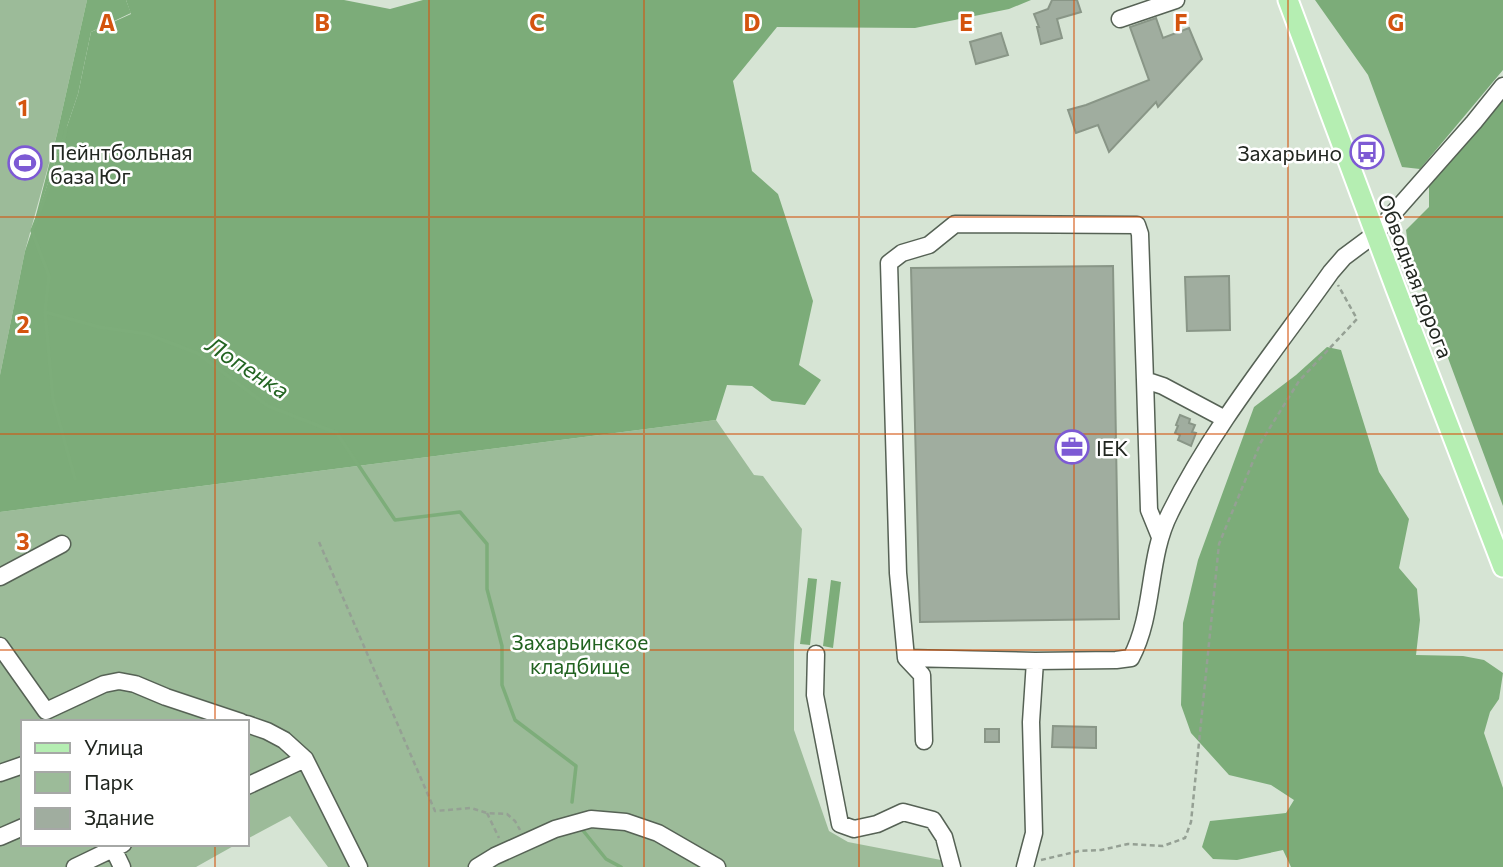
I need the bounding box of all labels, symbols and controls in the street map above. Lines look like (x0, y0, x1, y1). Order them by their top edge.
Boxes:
text: A (99, 8, 116, 36)
text: B (314, 8, 330, 36)
text: C (529, 8, 545, 36)
text: D (744, 8, 761, 36)
text: E (959, 8, 973, 36)
text: F (1174, 8, 1188, 36)
text: G (1388, 8, 1404, 36)
text: 1 (18, 93, 28, 121)
bus stop icon: Захарьино (1348, 133, 1386, 171)
place label: Пейнтбольная база Юг (50, 139, 193, 188)
place label: Захарьино (1237, 140, 1342, 165)
sports icon: Пейнтбольная база Юг (6, 144, 44, 182)
street label: Обводная дорога (1373, 191, 1459, 361)
text: 2 (16, 310, 30, 338)
water label: Лопенка (200, 329, 295, 404)
office icon: IEK (1053, 428, 1091, 466)
place label: IEK (1096, 435, 1128, 460)
text: 3 (16, 527, 30, 555)
park label: Захарьинское кладбище (512, 629, 648, 678)
legend (21, 720, 248, 846)
text: Улица (84, 734, 143, 759)
text: Парк (84, 769, 134, 794)
text: Здание (84, 804, 154, 829)

